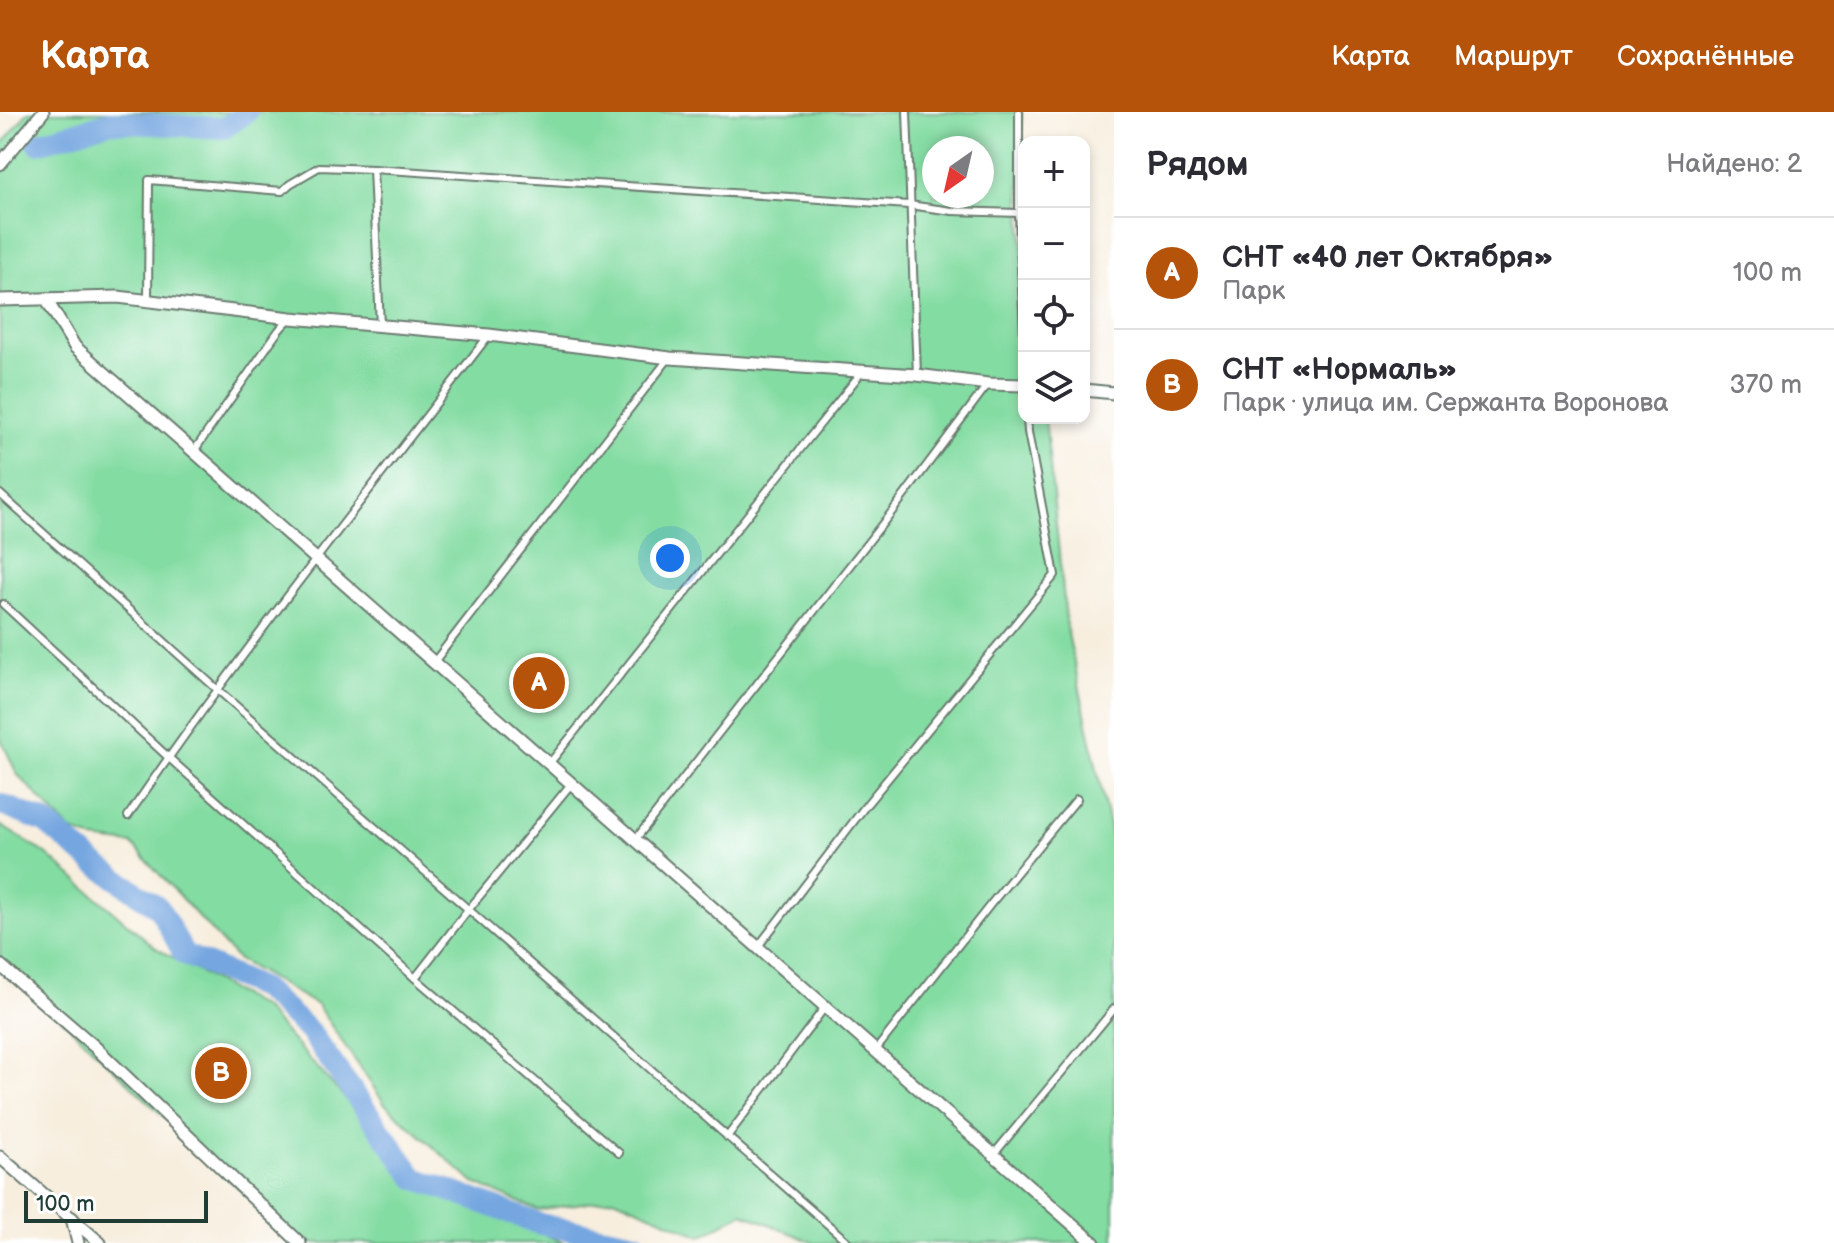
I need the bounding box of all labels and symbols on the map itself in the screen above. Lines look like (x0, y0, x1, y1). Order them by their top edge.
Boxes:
north arrow (922, 136, 994, 208)
your location (650, 538, 690, 578)
pin: A (513, 653, 565, 713)
pin: B (195, 1043, 247, 1103)
scale bar (24, 1187, 208, 1223)

